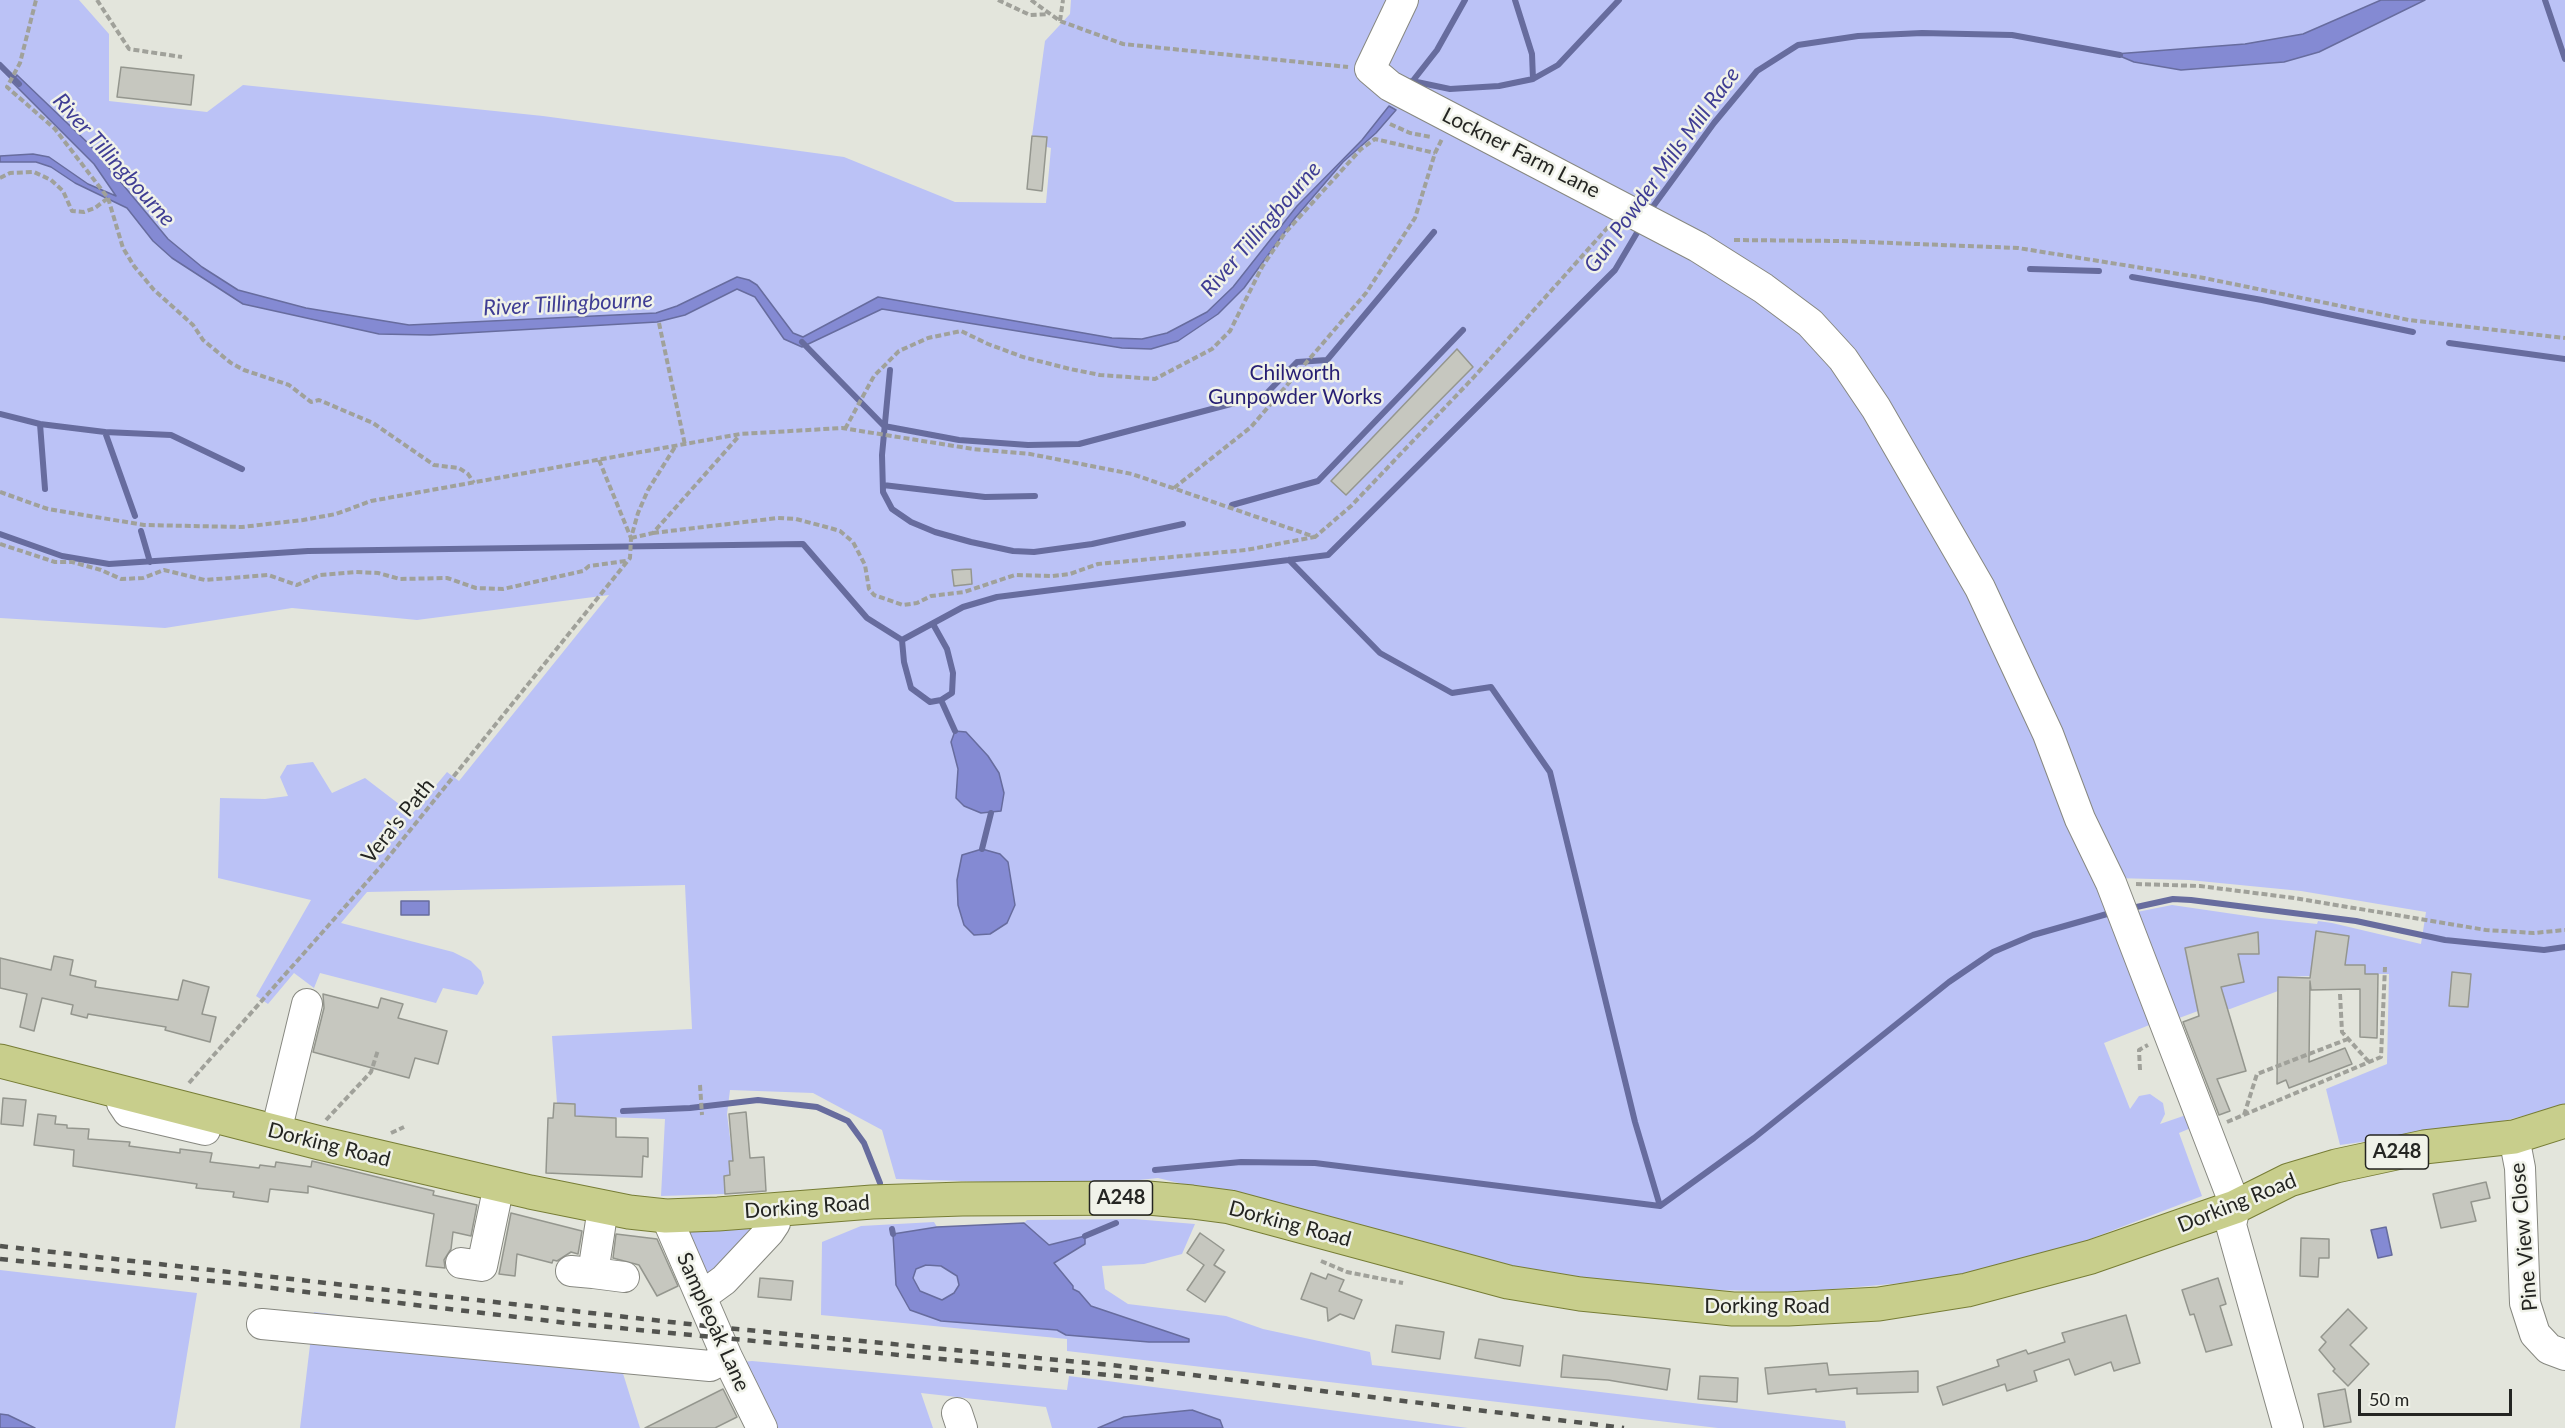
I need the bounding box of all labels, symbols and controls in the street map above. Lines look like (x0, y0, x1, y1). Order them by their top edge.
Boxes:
water label: Gun Powder Mills Mill Race (1579, 62, 1745, 278)
water label: River Tillingbourne (47, 88, 181, 232)
street label: Lockner Farm Lane (1438, 102, 1604, 204)
water label: River Tillingbourne (1195, 156, 1327, 302)
water label: River Tillingbourne (482, 286, 654, 322)
park label: Chilworth Gunpowder Works (1208, 360, 1382, 410)
street label: Vera's Path (356, 774, 440, 868)
street label: Dorking Road (265, 1118, 393, 1172)
road number: A248 (2366, 1135, 2428, 1169)
street label: Pine View Close (2505, 1162, 2543, 1312)
street label: Dorking Road (2174, 1168, 2300, 1238)
road number: A248 (1090, 1181, 1152, 1215)
street label: Dorking Road (743, 1190, 871, 1224)
street label: Dorking Road (1226, 1196, 1354, 1252)
street label: Sampleoak Lane (671, 1249, 755, 1395)
street label: Dorking Road (1704, 1293, 1830, 1319)
scale bar (2361, 1377, 2516, 1415)
text: 50 m (2369, 1388, 2409, 1410)

